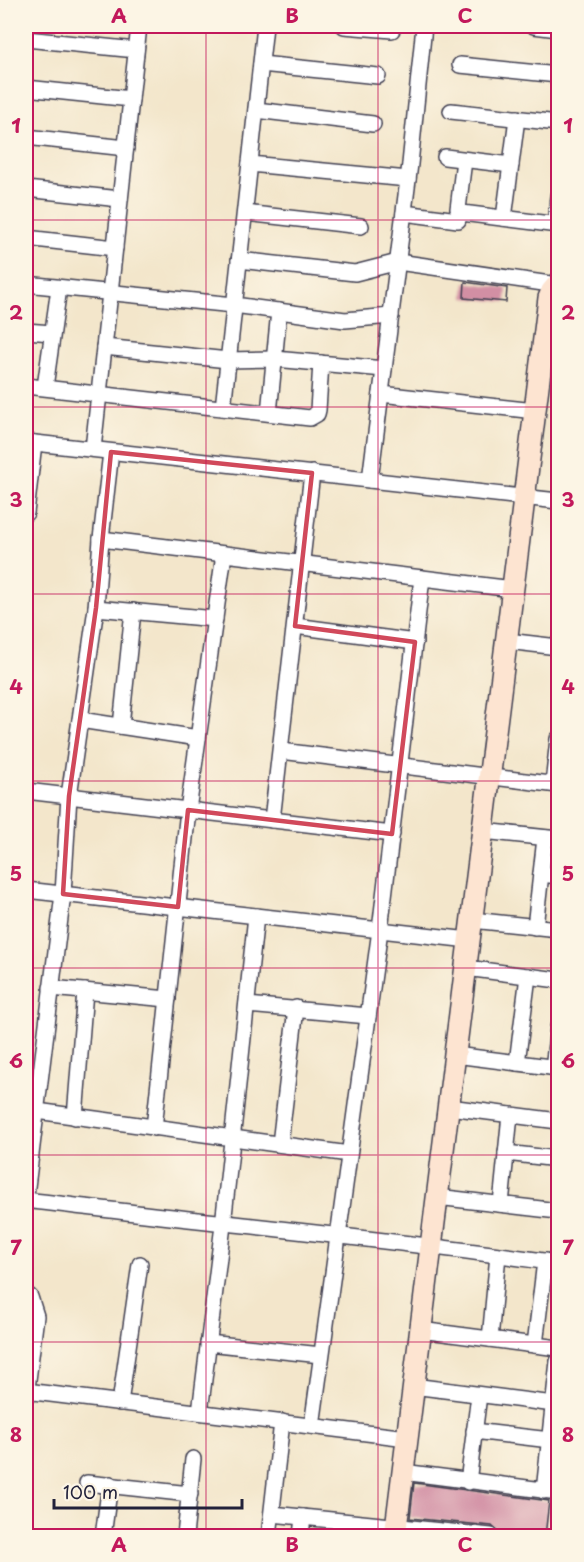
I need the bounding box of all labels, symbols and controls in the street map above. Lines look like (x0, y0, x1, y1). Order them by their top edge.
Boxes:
text: A (111, 0, 127, 30)
text: B (285, 0, 299, 30)
text: C (457, 0, 473, 30)
text: 1 (11, 110, 21, 140)
text: 1 (563, 110, 573, 140)
text: 2 (9, 297, 23, 327)
text: 2 (561, 297, 575, 327)
text: 3 (9, 484, 23, 514)
text: 3 (561, 484, 575, 514)
text: 4 (9, 671, 23, 701)
text: 4 (561, 671, 575, 701)
text: 5 (10, 858, 22, 888)
text: 5 (562, 858, 574, 888)
text: 6 (9, 1045, 23, 1075)
text: 6 (561, 1045, 575, 1075)
text: 7 (10, 1232, 22, 1262)
text: 7 (562, 1232, 574, 1262)
text: 8 (10, 1419, 22, 1449)
text: 8 (562, 1419, 574, 1449)
scale bar (54, 1472, 242, 1510)
text: 100 m (63, 1478, 118, 1505)
text: A (111, 1529, 127, 1559)
text: B (285, 1529, 299, 1559)
text: C (457, 1529, 473, 1559)

